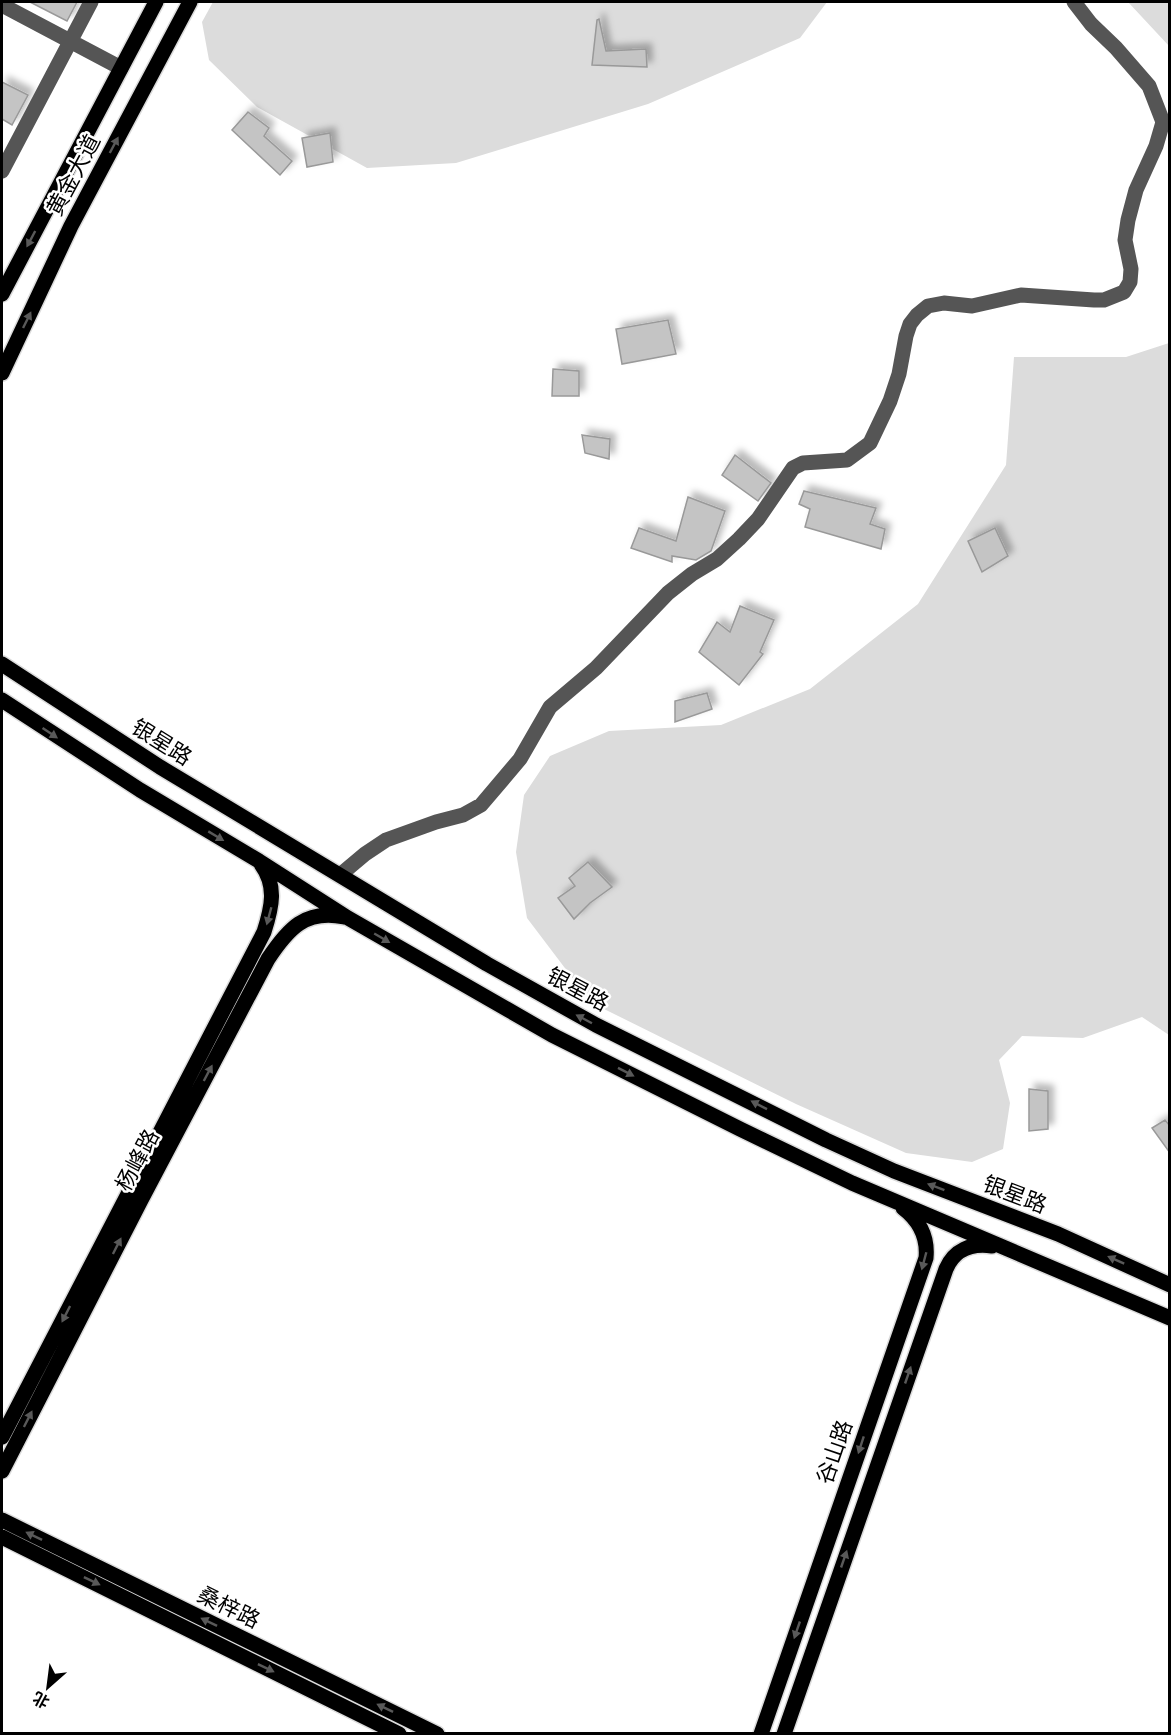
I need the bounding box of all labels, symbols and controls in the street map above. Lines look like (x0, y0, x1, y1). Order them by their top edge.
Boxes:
street label: 黄金大道 (40, 130, 106, 220)
one-way arrow (109, 137, 118, 154)
one-way arrow (26, 231, 36, 248)
one-way arrow (22, 311, 32, 328)
street label: 银星路 (127, 713, 197, 771)
one-way arrow (42, 727, 58, 738)
one-way arrow (208, 830, 224, 841)
one-way arrow (263, 907, 273, 925)
one-way arrow (374, 932, 390, 943)
street label: 银星路 (542, 961, 614, 1017)
one-way arrow (575, 1014, 592, 1024)
one-way arrow (203, 1064, 213, 1081)
one-way arrow (618, 1067, 635, 1077)
one-way arrow (750, 1101, 767, 1110)
street label: 杨峰路 (109, 1124, 165, 1196)
street label: 银星路 (979, 1169, 1051, 1219)
one-way arrow (926, 1182, 944, 1192)
one-way arrow (113, 1237, 122, 1254)
one-way arrow (918, 1252, 928, 1270)
one-way arrow (1108, 1256, 1125, 1265)
one-way arrow (61, 1305, 70, 1322)
one-way arrow (904, 1366, 914, 1384)
one-way arrow (23, 1410, 33, 1427)
street label: 谷山路 (810, 1416, 858, 1488)
one-way arrow (855, 1436, 865, 1454)
one-way arrow (26, 1532, 43, 1541)
one-way arrow (840, 1550, 849, 1568)
one-way arrow (83, 1577, 100, 1586)
street label: 桑梓路 (193, 1580, 265, 1634)
one-way arrow (201, 1617, 218, 1627)
one-way arrow (792, 1621, 802, 1639)
north arrow (18, 1657, 78, 1717)
one-way arrow (258, 1663, 275, 1672)
text: 北 (29, 1688, 53, 1713)
one-way arrow (376, 1703, 393, 1712)

